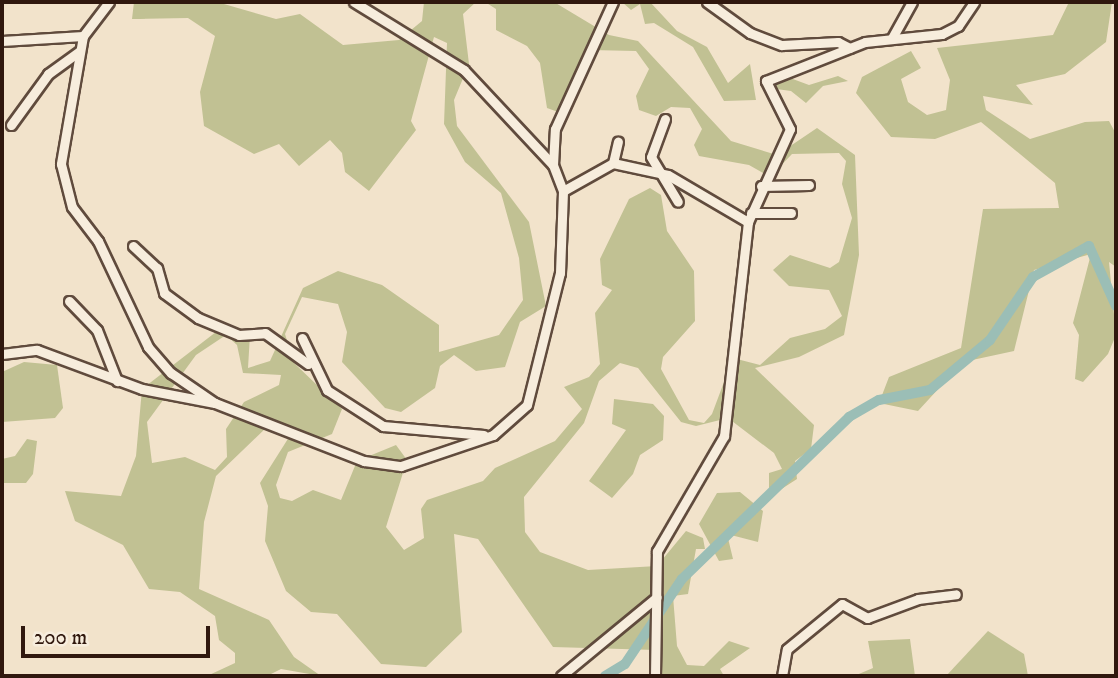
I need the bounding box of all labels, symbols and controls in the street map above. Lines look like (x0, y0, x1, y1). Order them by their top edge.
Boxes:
scale bar (24, 612, 214, 656)
text: 200 m (34, 625, 87, 651)

